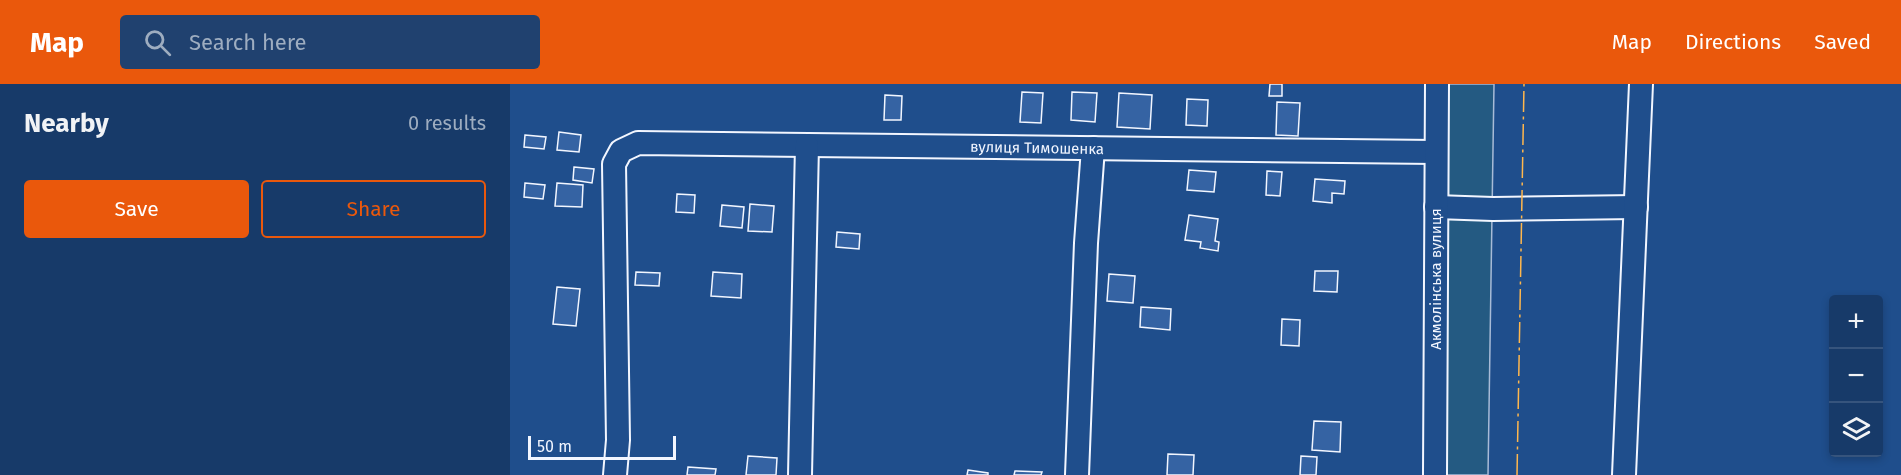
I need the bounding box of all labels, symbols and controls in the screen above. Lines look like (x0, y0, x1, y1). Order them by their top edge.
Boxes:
search box (120, 15, 540, 69)
text: Map (30, 26, 84, 59)
icon: search (141, 26, 174, 59)
text: Search here (189, 29, 307, 56)
text: Map (1612, 29, 1652, 55)
text: Directions (1685, 29, 1781, 55)
text: Saved (1814, 29, 1871, 55)
text: Nearby (24, 108, 109, 139)
text: 0 results (408, 111, 486, 135)
street label: вулиця Тимошенка (970, 138, 1104, 158)
button: Save (24, 180, 249, 238)
button: Share (261, 180, 486, 238)
street label: Акмолінська вулиця (1427, 208, 1445, 350)
map controls (1829, 295, 1883, 457)
button: + (1829, 295, 1883, 349)
button: − (1829, 349, 1883, 403)
button: layers (1829, 403, 1883, 457)
scale bar (528, 433, 676, 460)
text: 50 m (537, 437, 572, 456)

